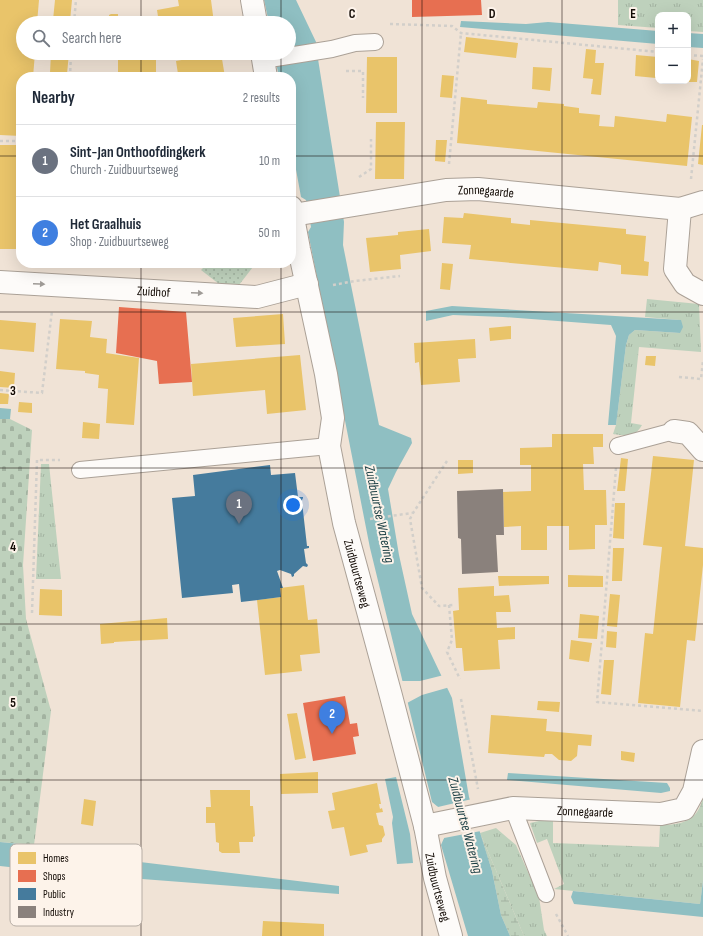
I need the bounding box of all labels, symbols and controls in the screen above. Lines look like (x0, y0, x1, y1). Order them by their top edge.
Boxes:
text: C (349, 6, 356, 22)
text: D (489, 6, 496, 22)
text: E (630, 6, 636, 22)
map controls (655, 12, 691, 84)
button: + (655, 12, 691, 48)
search box (16, 16, 296, 60)
icon: search (30, 27, 52, 49)
text: Search here (62, 29, 122, 48)
button: − (655, 48, 691, 84)
text: Nearby (32, 88, 75, 108)
text: 2 results (243, 90, 280, 106)
text: Sint-Jan Onthoofdingkerk (70, 143, 206, 162)
text: 1 (42, 153, 48, 169)
text: 10 m (259, 153, 280, 169)
text: Church · Zuidbuurtseweg (70, 162, 178, 178)
street label: Zonnegaarde (458, 182, 515, 202)
text: Het Graalhuis (70, 215, 141, 234)
text: 2 (42, 225, 48, 241)
text: 50 m (259, 225, 280, 241)
text: Shop · Zuidbuurtseweg (70, 234, 169, 250)
one-way arrow (33, 281, 45, 288)
street label: Zuidhof (137, 283, 171, 301)
one-way arrow (191, 290, 204, 296)
text: 3 (10, 383, 16, 399)
water label: Zuidbuurtse Watering (361, 463, 398, 565)
pin: 1 (226, 491, 252, 524)
your location (283, 495, 303, 515)
street label: Zuidbuurtseweg (340, 538, 374, 609)
text: 4 (10, 539, 16, 555)
text: 5 (10, 695, 16, 711)
pin: 2 (319, 701, 345, 734)
water label: Zuidbuurtse Watering (444, 774, 487, 876)
street label: Zonnegaarde (557, 803, 613, 821)
legend (10, 844, 142, 926)
text: Homes (43, 852, 69, 865)
street label: Zuidbuurtseweg (421, 852, 454, 923)
text: Shops (43, 870, 66, 883)
text: Public (43, 888, 66, 901)
text: Industry (43, 906, 75, 919)

